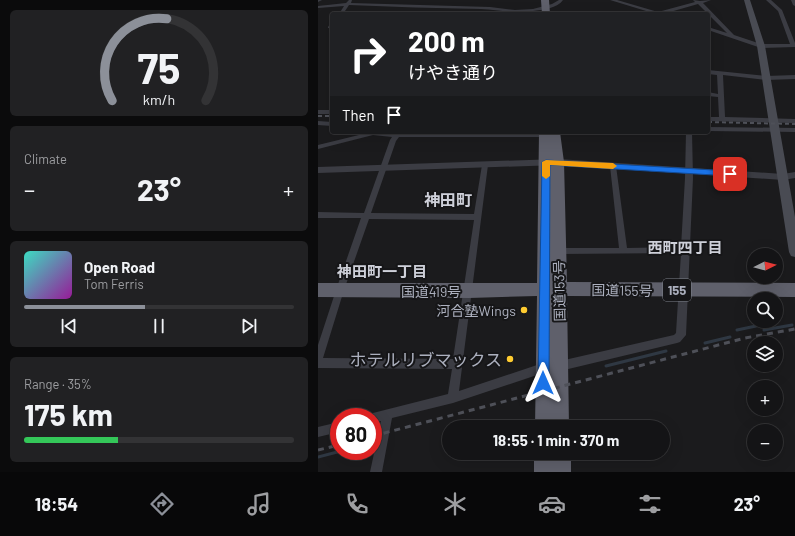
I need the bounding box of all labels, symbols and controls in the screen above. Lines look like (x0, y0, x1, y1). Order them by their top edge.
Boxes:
text: 200 m (408, 24, 485, 58)
icon: right (342, 28, 394, 80)
text: 75 (137, 42, 181, 92)
text: けやき通り (408, 61, 498, 83)
text: km/h (143, 90, 175, 107)
icon: arrive (383, 104, 405, 126)
text: Then (342, 106, 375, 124)
text: Climate (24, 151, 67, 167)
pin (713, 157, 747, 191)
icon: arrive (719, 163, 741, 185)
text: 23° (137, 171, 181, 207)
text: − (24, 176, 35, 202)
text: + (283, 176, 294, 202)
district label: 神田町 (424, 190, 472, 209)
district label: 西町四丁目 (647, 238, 723, 256)
north arrow (747, 248, 783, 284)
map controls (747, 248, 783, 460)
text: Open Road (84, 258, 155, 276)
street label: 国道153号 (550, 260, 568, 322)
district label: 神田町一丁目 (336, 262, 427, 280)
text: Tom Ferris (84, 276, 144, 292)
road number: 155 (663, 279, 691, 301)
street label: 国道155号 (591, 281, 653, 299)
street label: 国道419号 (401, 283, 461, 300)
button: search (747, 292, 783, 328)
place label: 河合塾Wings (436, 302, 516, 319)
marker: 河合塾Wings (519, 305, 529, 315)
icon: previous (58, 315, 80, 337)
icon: pause (148, 315, 170, 337)
icon: next (238, 315, 260, 337)
button: layers (747, 336, 783, 372)
place label: ホテルリブマックス (350, 349, 502, 369)
marker: ホテルリブマックス (505, 354, 515, 364)
position arrow (522, 362, 564, 404)
text: Range · 35% (24, 376, 92, 392)
button: + (747, 380, 783, 416)
text: 175 km (24, 396, 113, 432)
speed limit sign: 80 (330, 408, 382, 460)
button: − (747, 424, 783, 460)
text: 18:55 · 1 min · 370 m (493, 431, 619, 449)
icon: directions (148, 490, 176, 518)
icon: music (245, 490, 273, 518)
icon: phone (343, 490, 371, 518)
icon: climate (441, 490, 469, 518)
icon: car (538, 490, 566, 518)
icon: filters (636, 490, 664, 518)
text: 18:54 (35, 493, 78, 515)
text: 23° (734, 493, 760, 515)

